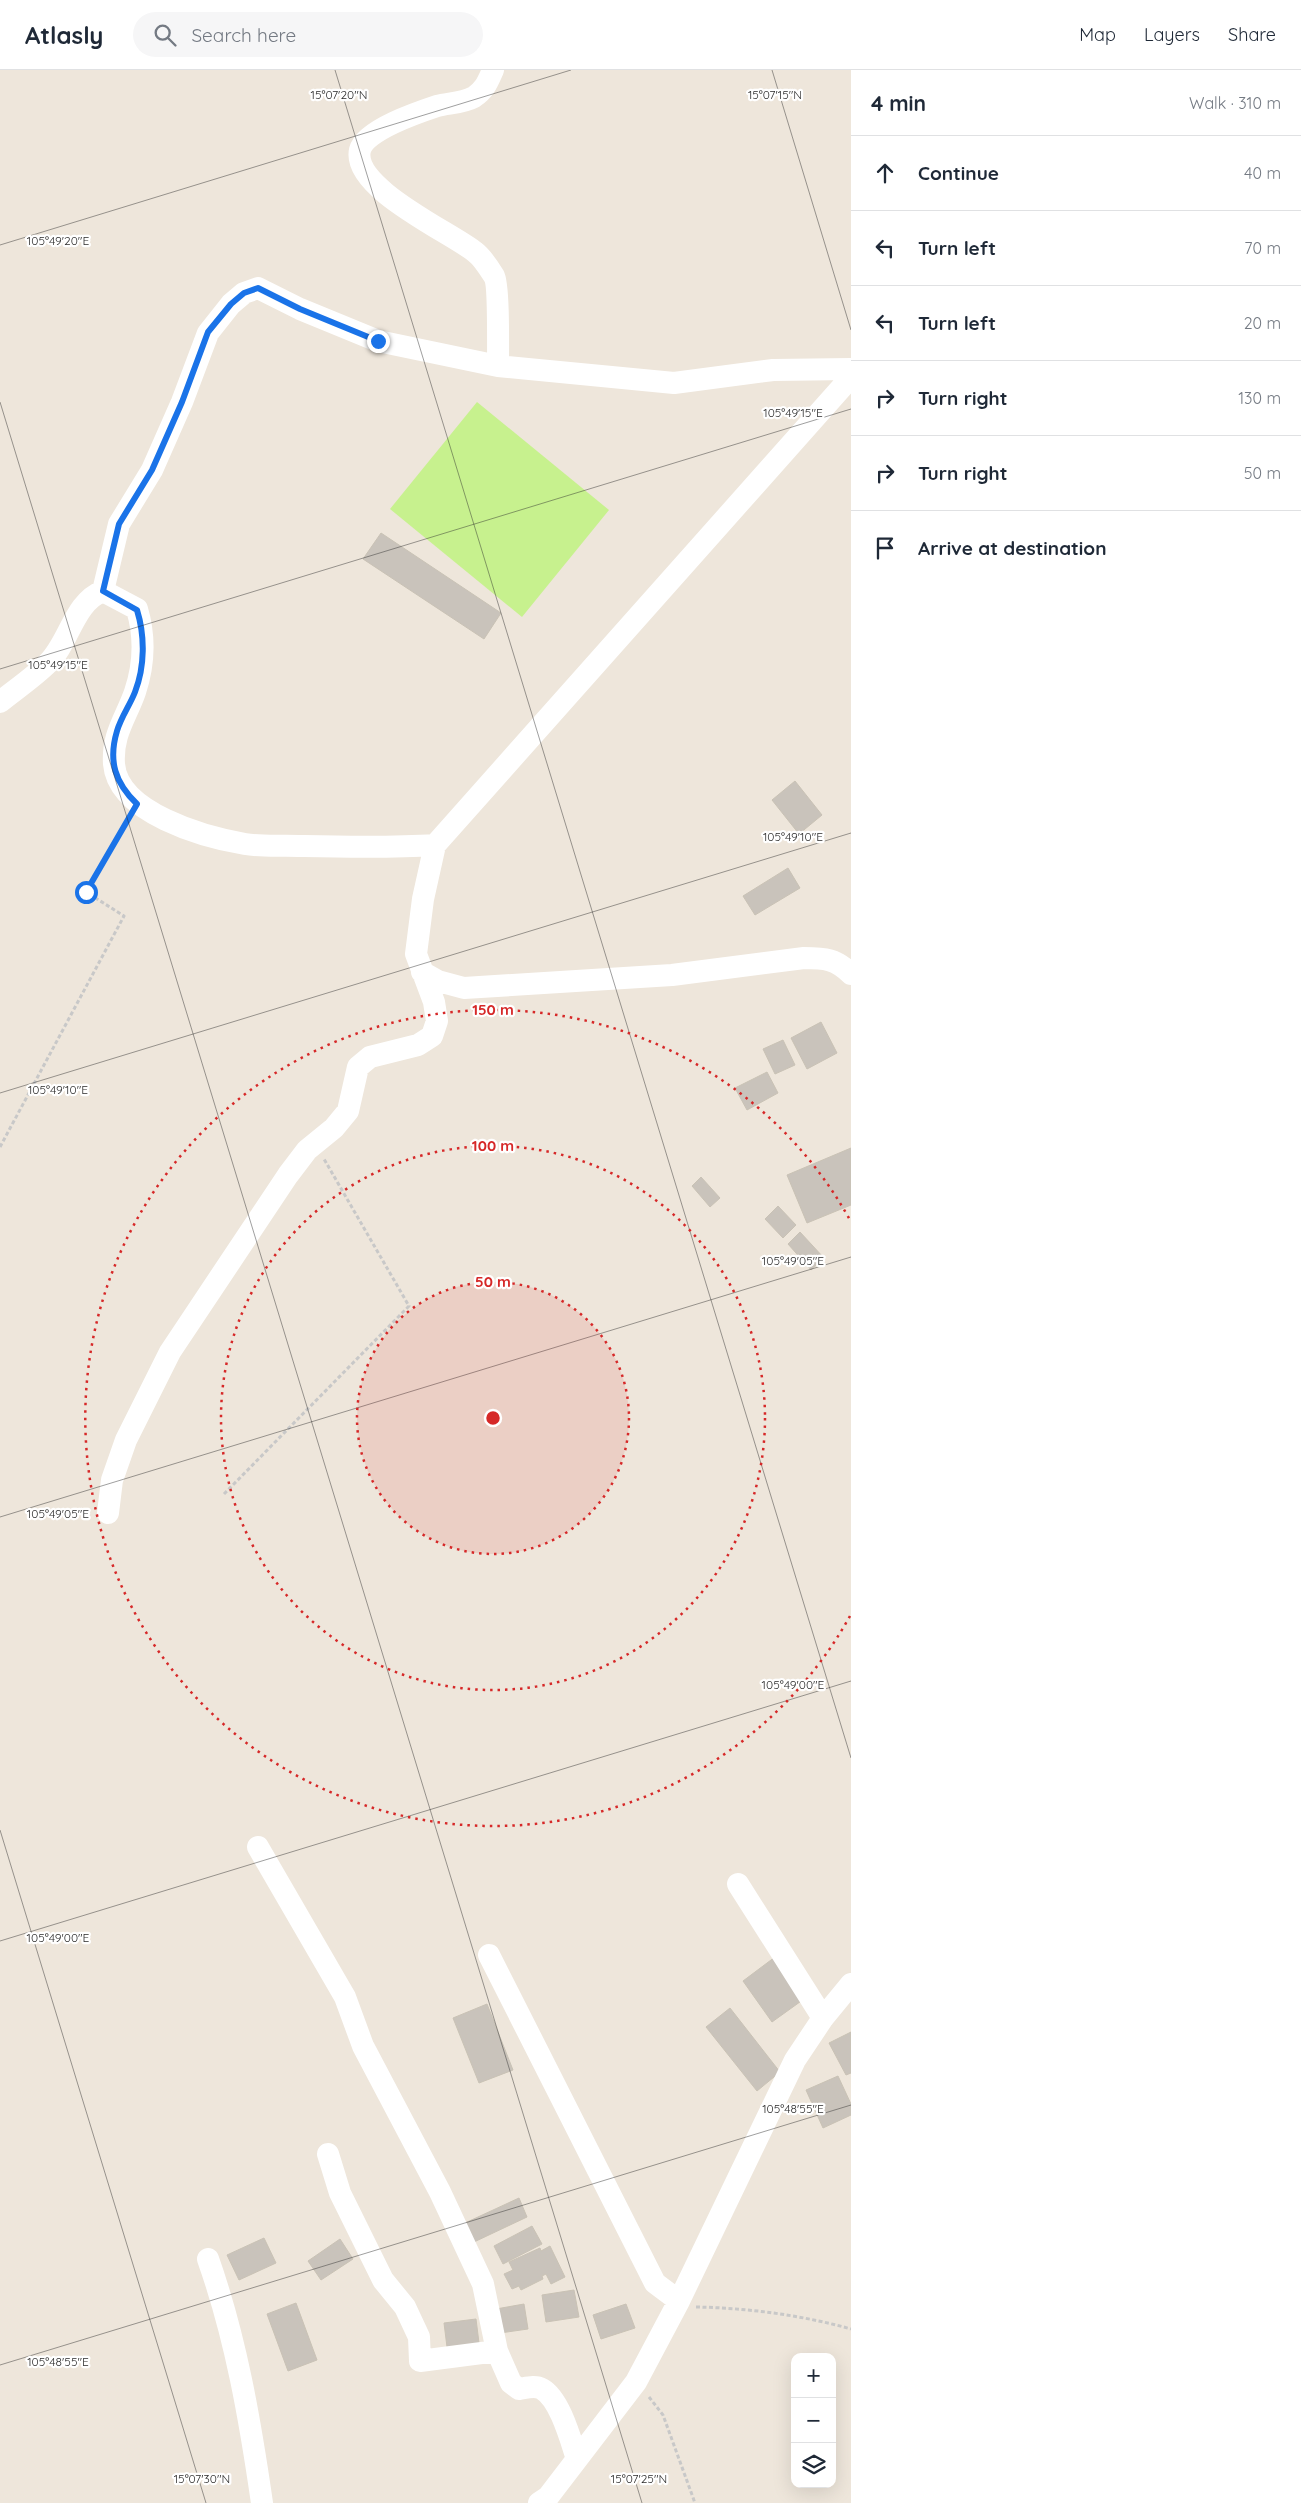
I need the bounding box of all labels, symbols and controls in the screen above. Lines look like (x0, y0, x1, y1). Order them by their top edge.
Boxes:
search box (133, 12, 483, 57)
text: Atlasly (25, 20, 103, 50)
icon: search (151, 21, 179, 49)
text: Search here (191, 23, 296, 47)
text: Map (1079, 23, 1116, 46)
text: Layers (1144, 23, 1200, 46)
text: Share (1228, 23, 1276, 46)
text: 15°07'20"N (310, 87, 368, 102)
text: 15°07'15"N (748, 87, 802, 102)
text: 4 min (871, 90, 926, 116)
text: Walk · 310 m (1189, 93, 1281, 113)
icon: ahead (871, 159, 899, 187)
text: Continue (918, 161, 999, 185)
text: 40 m (1244, 163, 1281, 183)
text: 105°49'20"E (27, 233, 89, 248)
icon: left (871, 234, 899, 262)
text: Turn left (918, 236, 996, 260)
text: 70 m (1244, 238, 1281, 258)
icon: left (871, 309, 899, 337)
text: Turn left (918, 311, 996, 335)
text: 20 m (1244, 313, 1281, 333)
route end (367, 330, 390, 353)
icon: right (871, 384, 899, 412)
text: Turn right (918, 386, 1007, 410)
text: 130 m (1238, 388, 1281, 408)
text: 105°49'15"E (763, 405, 823, 420)
icon: right (871, 459, 899, 487)
text: Turn right (918, 461, 1007, 485)
text: 50 m (1244, 463, 1281, 483)
icon: arrive (871, 534, 899, 562)
text: Arrive at destination (918, 536, 1107, 560)
text: 105°49'15"E (28, 657, 88, 672)
text: 105°49'10"E (763, 829, 823, 844)
route start (75, 881, 98, 904)
text: 150 m (472, 1000, 514, 1019)
text: 105°49'10"E (28, 1082, 88, 1097)
text: 100 m (472, 1136, 514, 1155)
text: 105°49'05"E (762, 1253, 824, 1268)
text: 50 m (475, 1272, 511, 1291)
centre of rings (484, 1409, 502, 1427)
text: 105°49'05"E (27, 1506, 89, 1521)
text: 105°49'00"E (762, 1677, 825, 1692)
text: 105°49'00"E (27, 1930, 90, 1945)
text: 105°48'55"E (762, 2101, 824, 2116)
map controls (791, 2353, 836, 2488)
button: + (791, 2353, 836, 2398)
text: 105°48'55"E (27, 2354, 89, 2369)
button: − (791, 2398, 836, 2443)
button: layers (791, 2443, 836, 2488)
text: 15°07'30"N (174, 2471, 230, 2486)
text: 15°07'25"N (611, 2471, 667, 2486)

